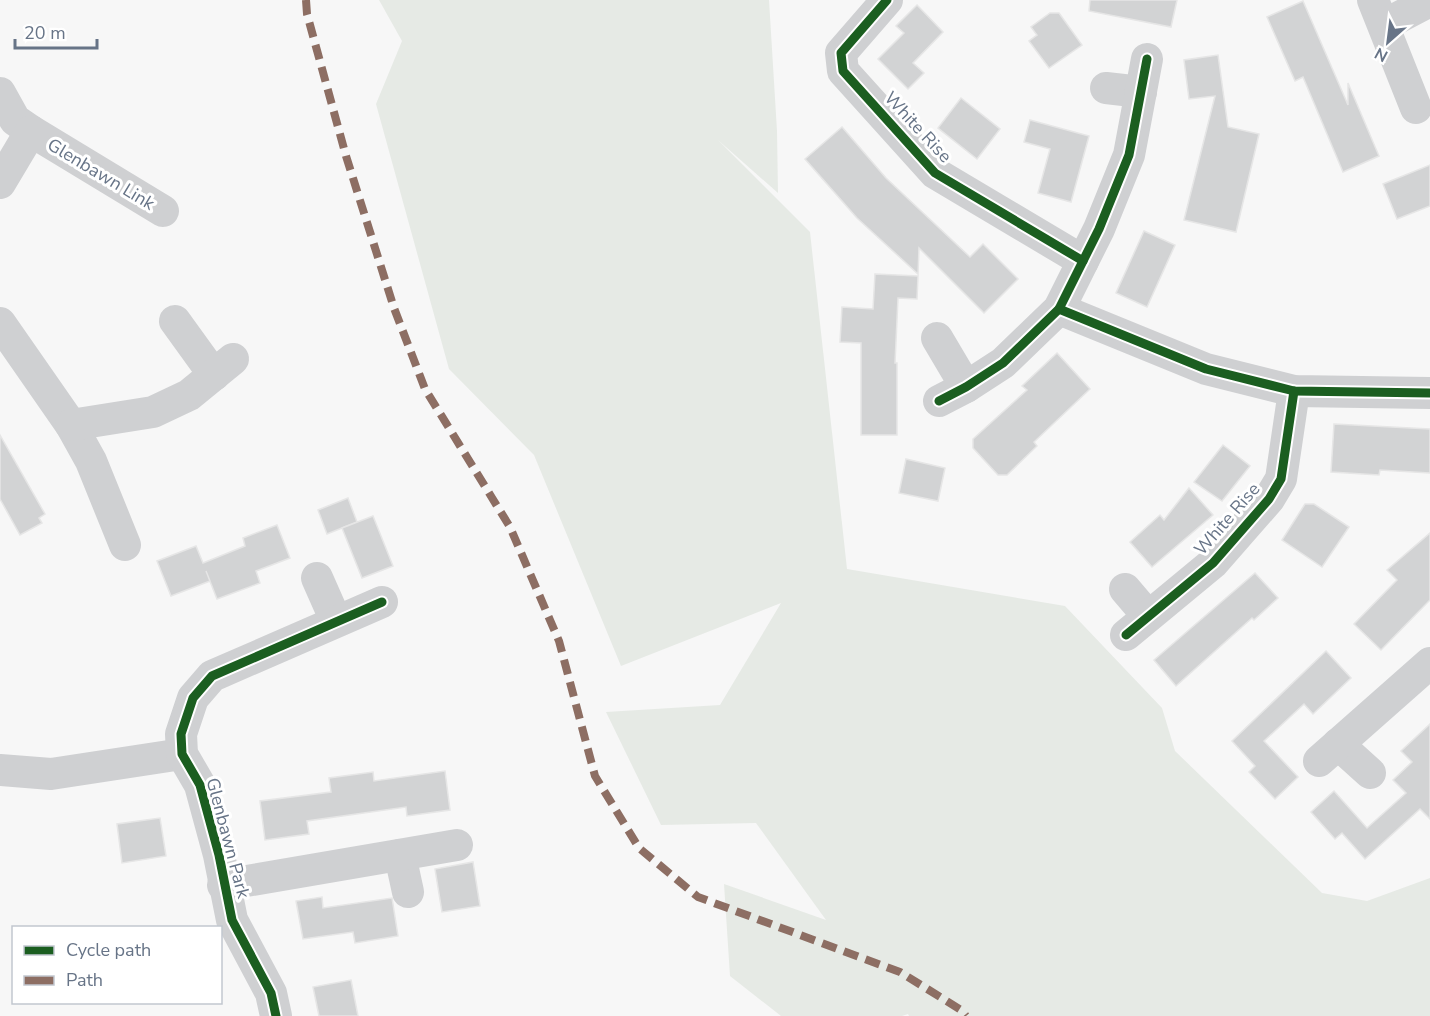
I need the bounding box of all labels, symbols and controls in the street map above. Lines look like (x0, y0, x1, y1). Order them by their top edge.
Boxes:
scale bar (15, 12, 98, 50)
north arrow (1358, 12, 1418, 72)
text: 20 m (24, 21, 66, 45)
text: N (1371, 42, 1392, 67)
street label: White Rise (879, 86, 957, 168)
street label: Glenbawn Link (43, 132, 160, 216)
street label: White Rise (1189, 478, 1265, 560)
street label: Glenbawn Park (200, 775, 256, 902)
legend (12, 926, 222, 1004)
text: Cycle path (66, 938, 151, 962)
text: Path (66, 968, 103, 992)

